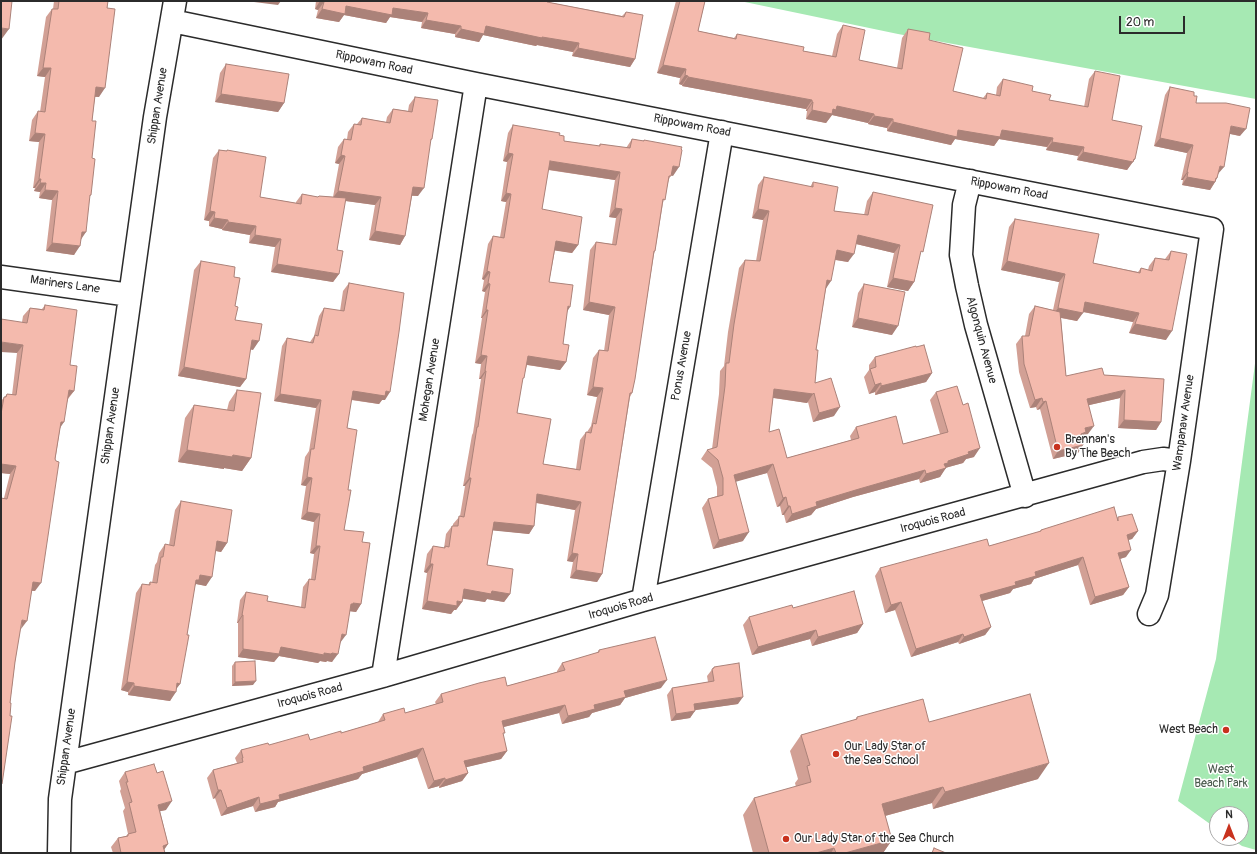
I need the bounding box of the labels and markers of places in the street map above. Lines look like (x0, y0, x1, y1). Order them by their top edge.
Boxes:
place label: Brennan's By The Beach (1065, 433, 1130, 461)
marker: Brennan's By The Beach (1052, 442, 1062, 452)
place label: West Beach (1159, 723, 1218, 737)
marker: West Beach (1221, 725, 1231, 735)
place label: Our Lady Star of the Sea School (844, 740, 926, 768)
marker: Our Lady Star of the Sea School (831, 749, 841, 759)
place label: Our Lady Star of the Sea Church (794, 832, 954, 846)
marker: Our Lady Star of the Sea Church (781, 834, 791, 844)

